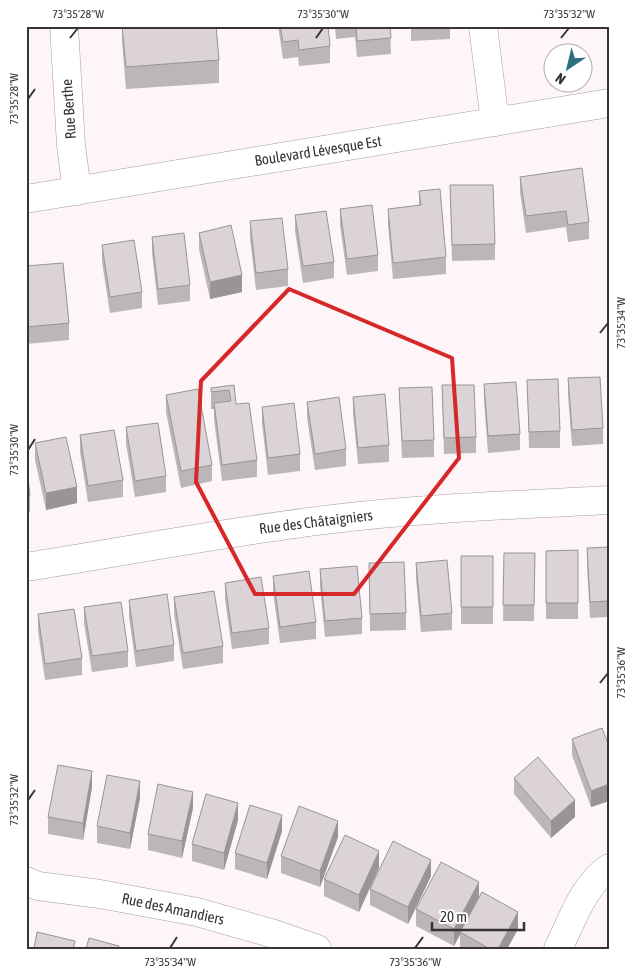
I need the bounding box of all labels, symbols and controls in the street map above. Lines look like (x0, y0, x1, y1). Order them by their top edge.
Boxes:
text: 73°35'28"W (52, 7, 104, 21)
text: 73°35'30"W (297, 7, 349, 21)
text: 73°35'32"W (543, 7, 595, 21)
north arrow (542, 42, 592, 92)
text: N (553, 70, 569, 88)
text: 73°35'28"W (7, 73, 21, 125)
street label: Rue Berthe (58, 78, 79, 140)
street label: Boulevard Lévesque Est (253, 132, 383, 169)
text: 73°35'34"W (614, 297, 628, 349)
text: 73°35'30"W (7, 424, 21, 476)
street label: Rue des Châtaigniers (258, 506, 374, 537)
text: 73°35'36"W (614, 647, 628, 699)
text: 73°35'32"W (7, 774, 21, 826)
street label: Rue des Amandiers (120, 889, 226, 928)
scale bar (432, 900, 525, 932)
text: 20 m (440, 908, 467, 925)
text: 73°35'34"W (144, 955, 196, 969)
text: 73°35'36"W (389, 955, 441, 969)

